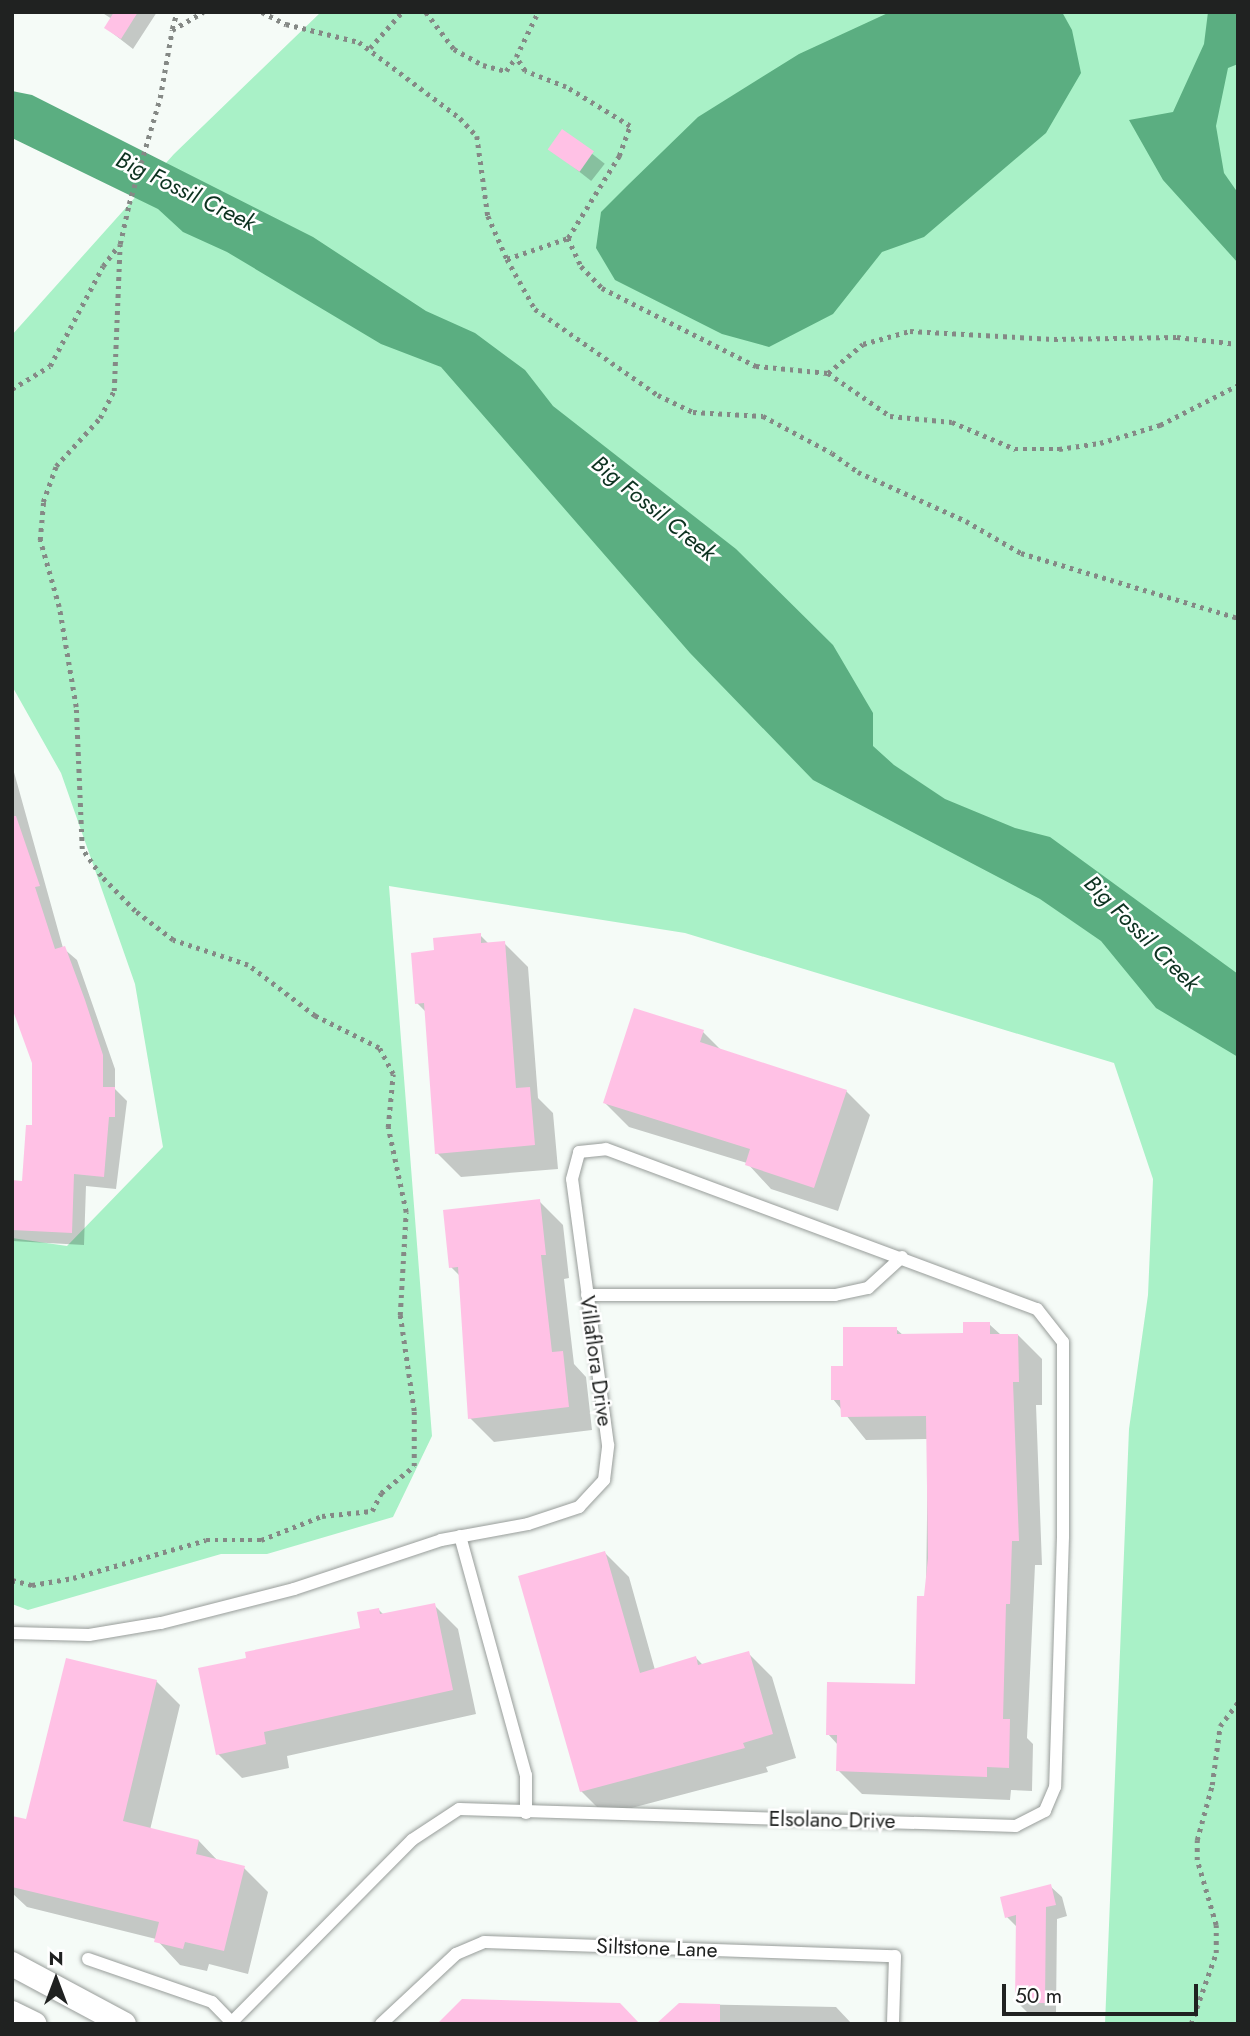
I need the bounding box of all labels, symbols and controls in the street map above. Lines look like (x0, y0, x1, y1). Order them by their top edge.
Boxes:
water label: Big Fossil Creek (112, 145, 260, 237)
water label: Big Fossil Creek (586, 450, 722, 566)
water label: Big Fossil Creek (1079, 870, 1205, 996)
street label: Villaflora Drive (574, 1294, 618, 1428)
street label: Elsolano Drive (768, 1806, 896, 1834)
street label: Siltstone Lane (596, 1933, 718, 1963)
north arrow (21, 1945, 91, 2015)
text: N (48, 1945, 64, 1972)
scale bar (1005, 1969, 1201, 2013)
text: 50 m (1015, 1981, 1062, 2011)

